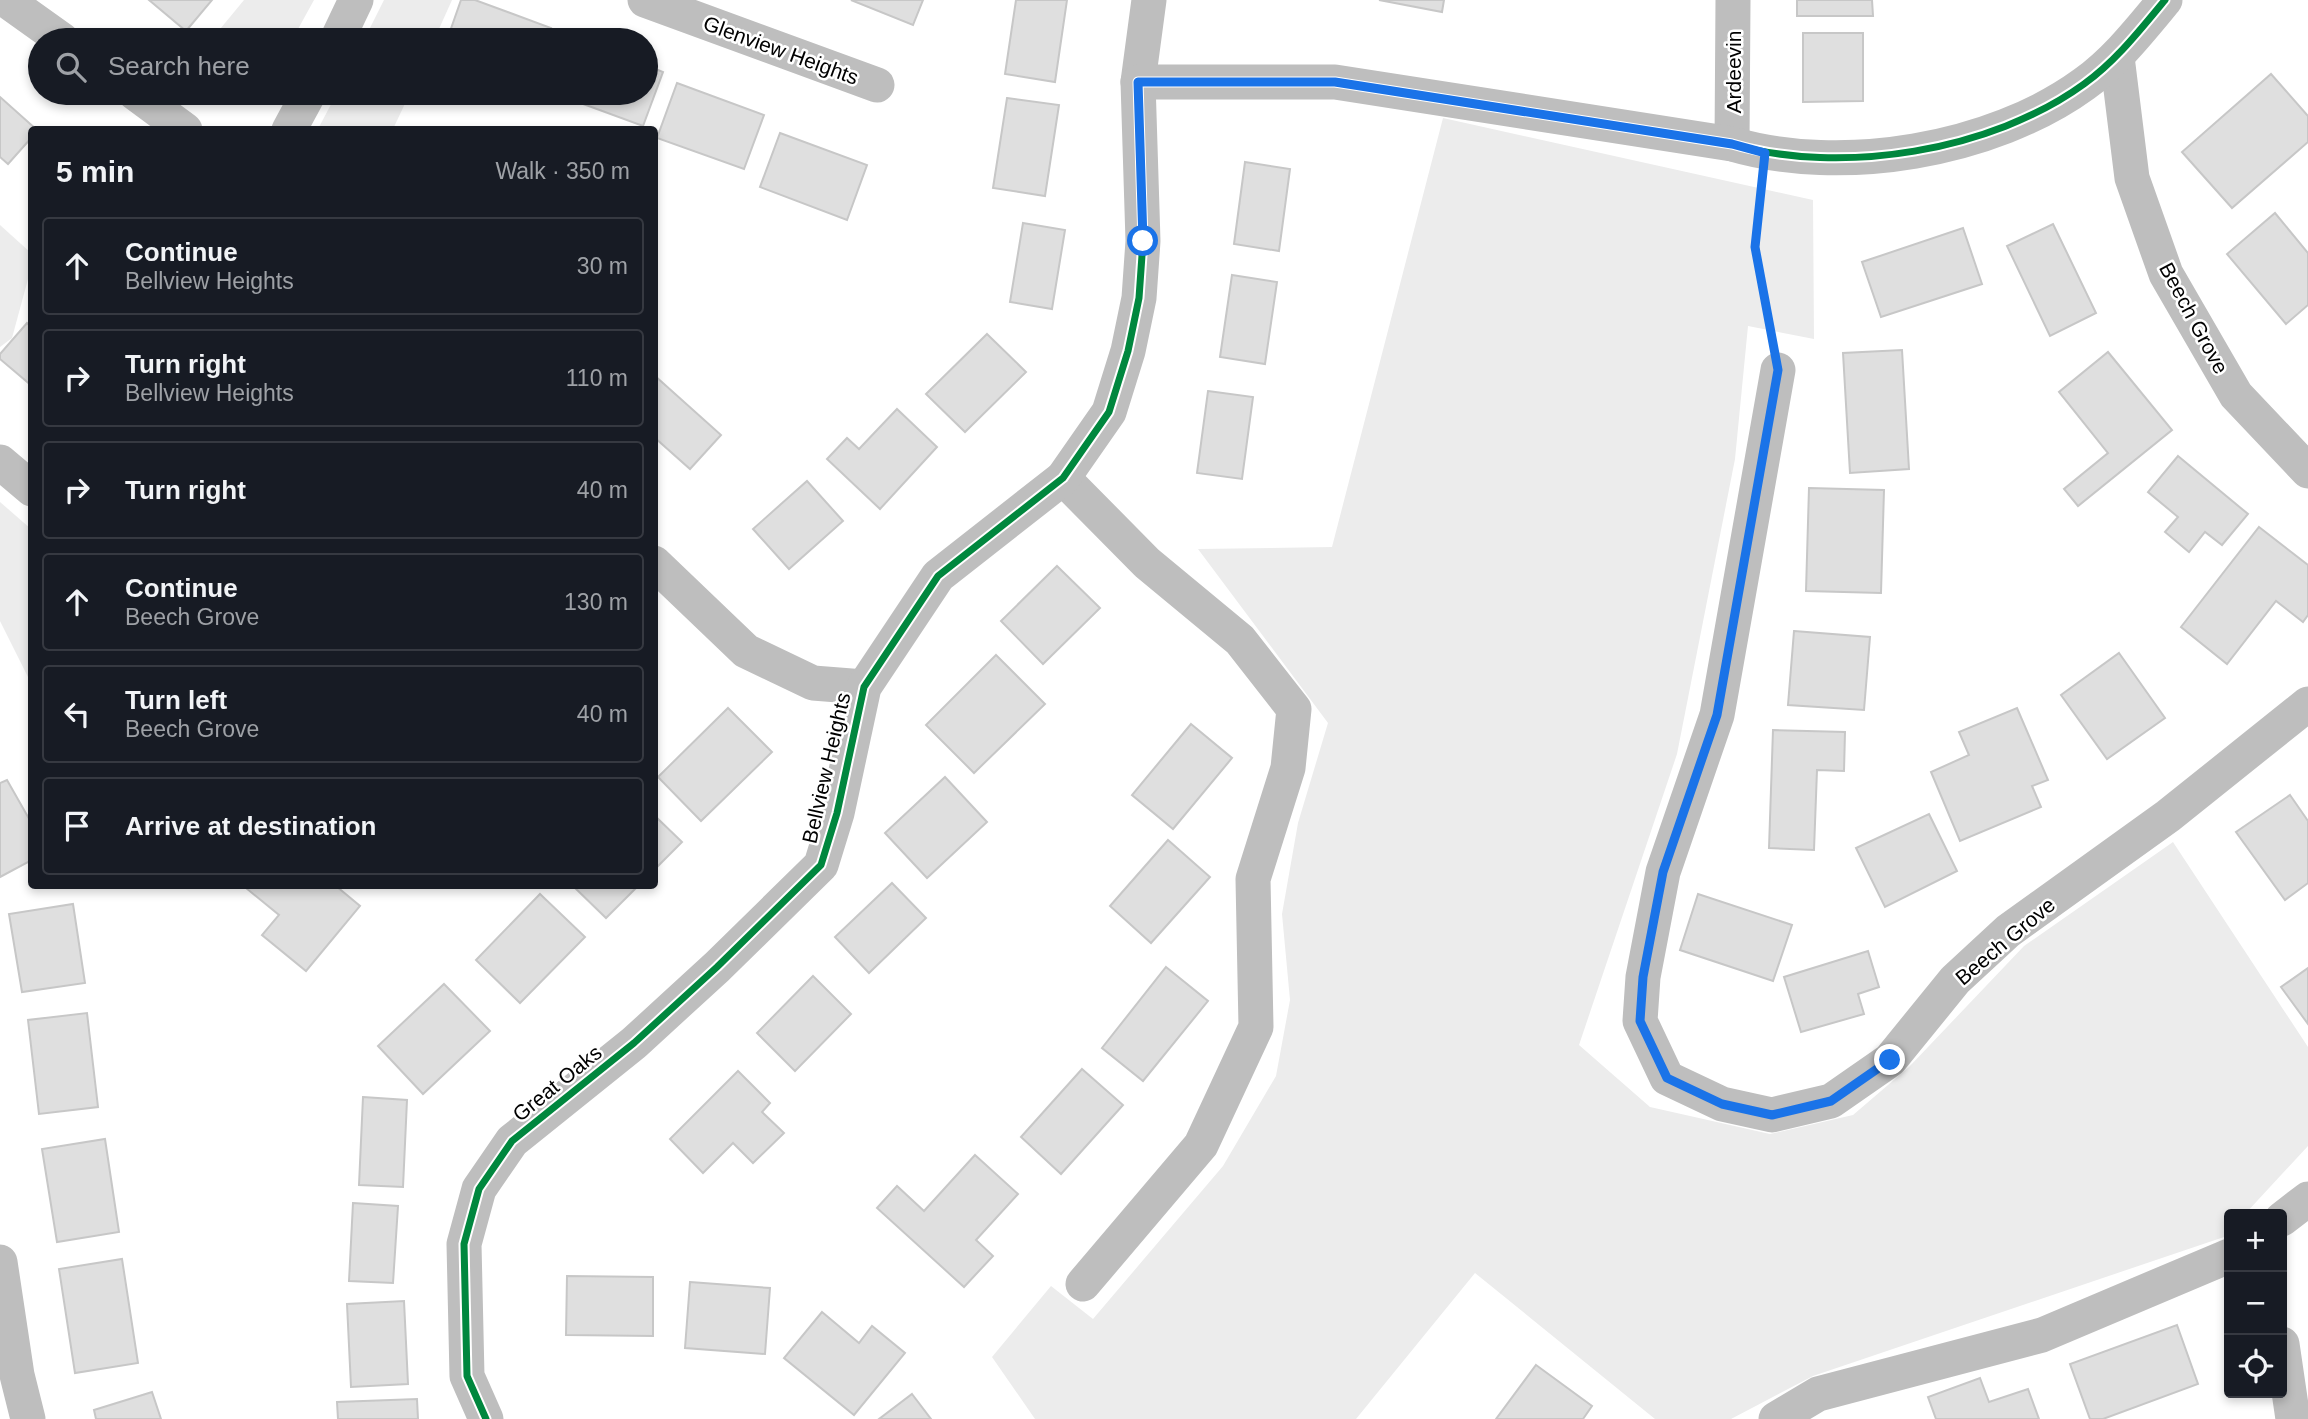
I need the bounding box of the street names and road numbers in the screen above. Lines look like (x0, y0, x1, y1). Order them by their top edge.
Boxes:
street label: Glenview Heights (700, 11, 862, 89)
street label: Ardeevin (1722, 31, 1745, 113)
street label: Beech Grove (2155, 258, 2233, 378)
street label: Bellview Heights (797, 690, 855, 846)
street label: Beech Grove (1951, 893, 2059, 989)
street label: Great Oaks (508, 1040, 606, 1126)

